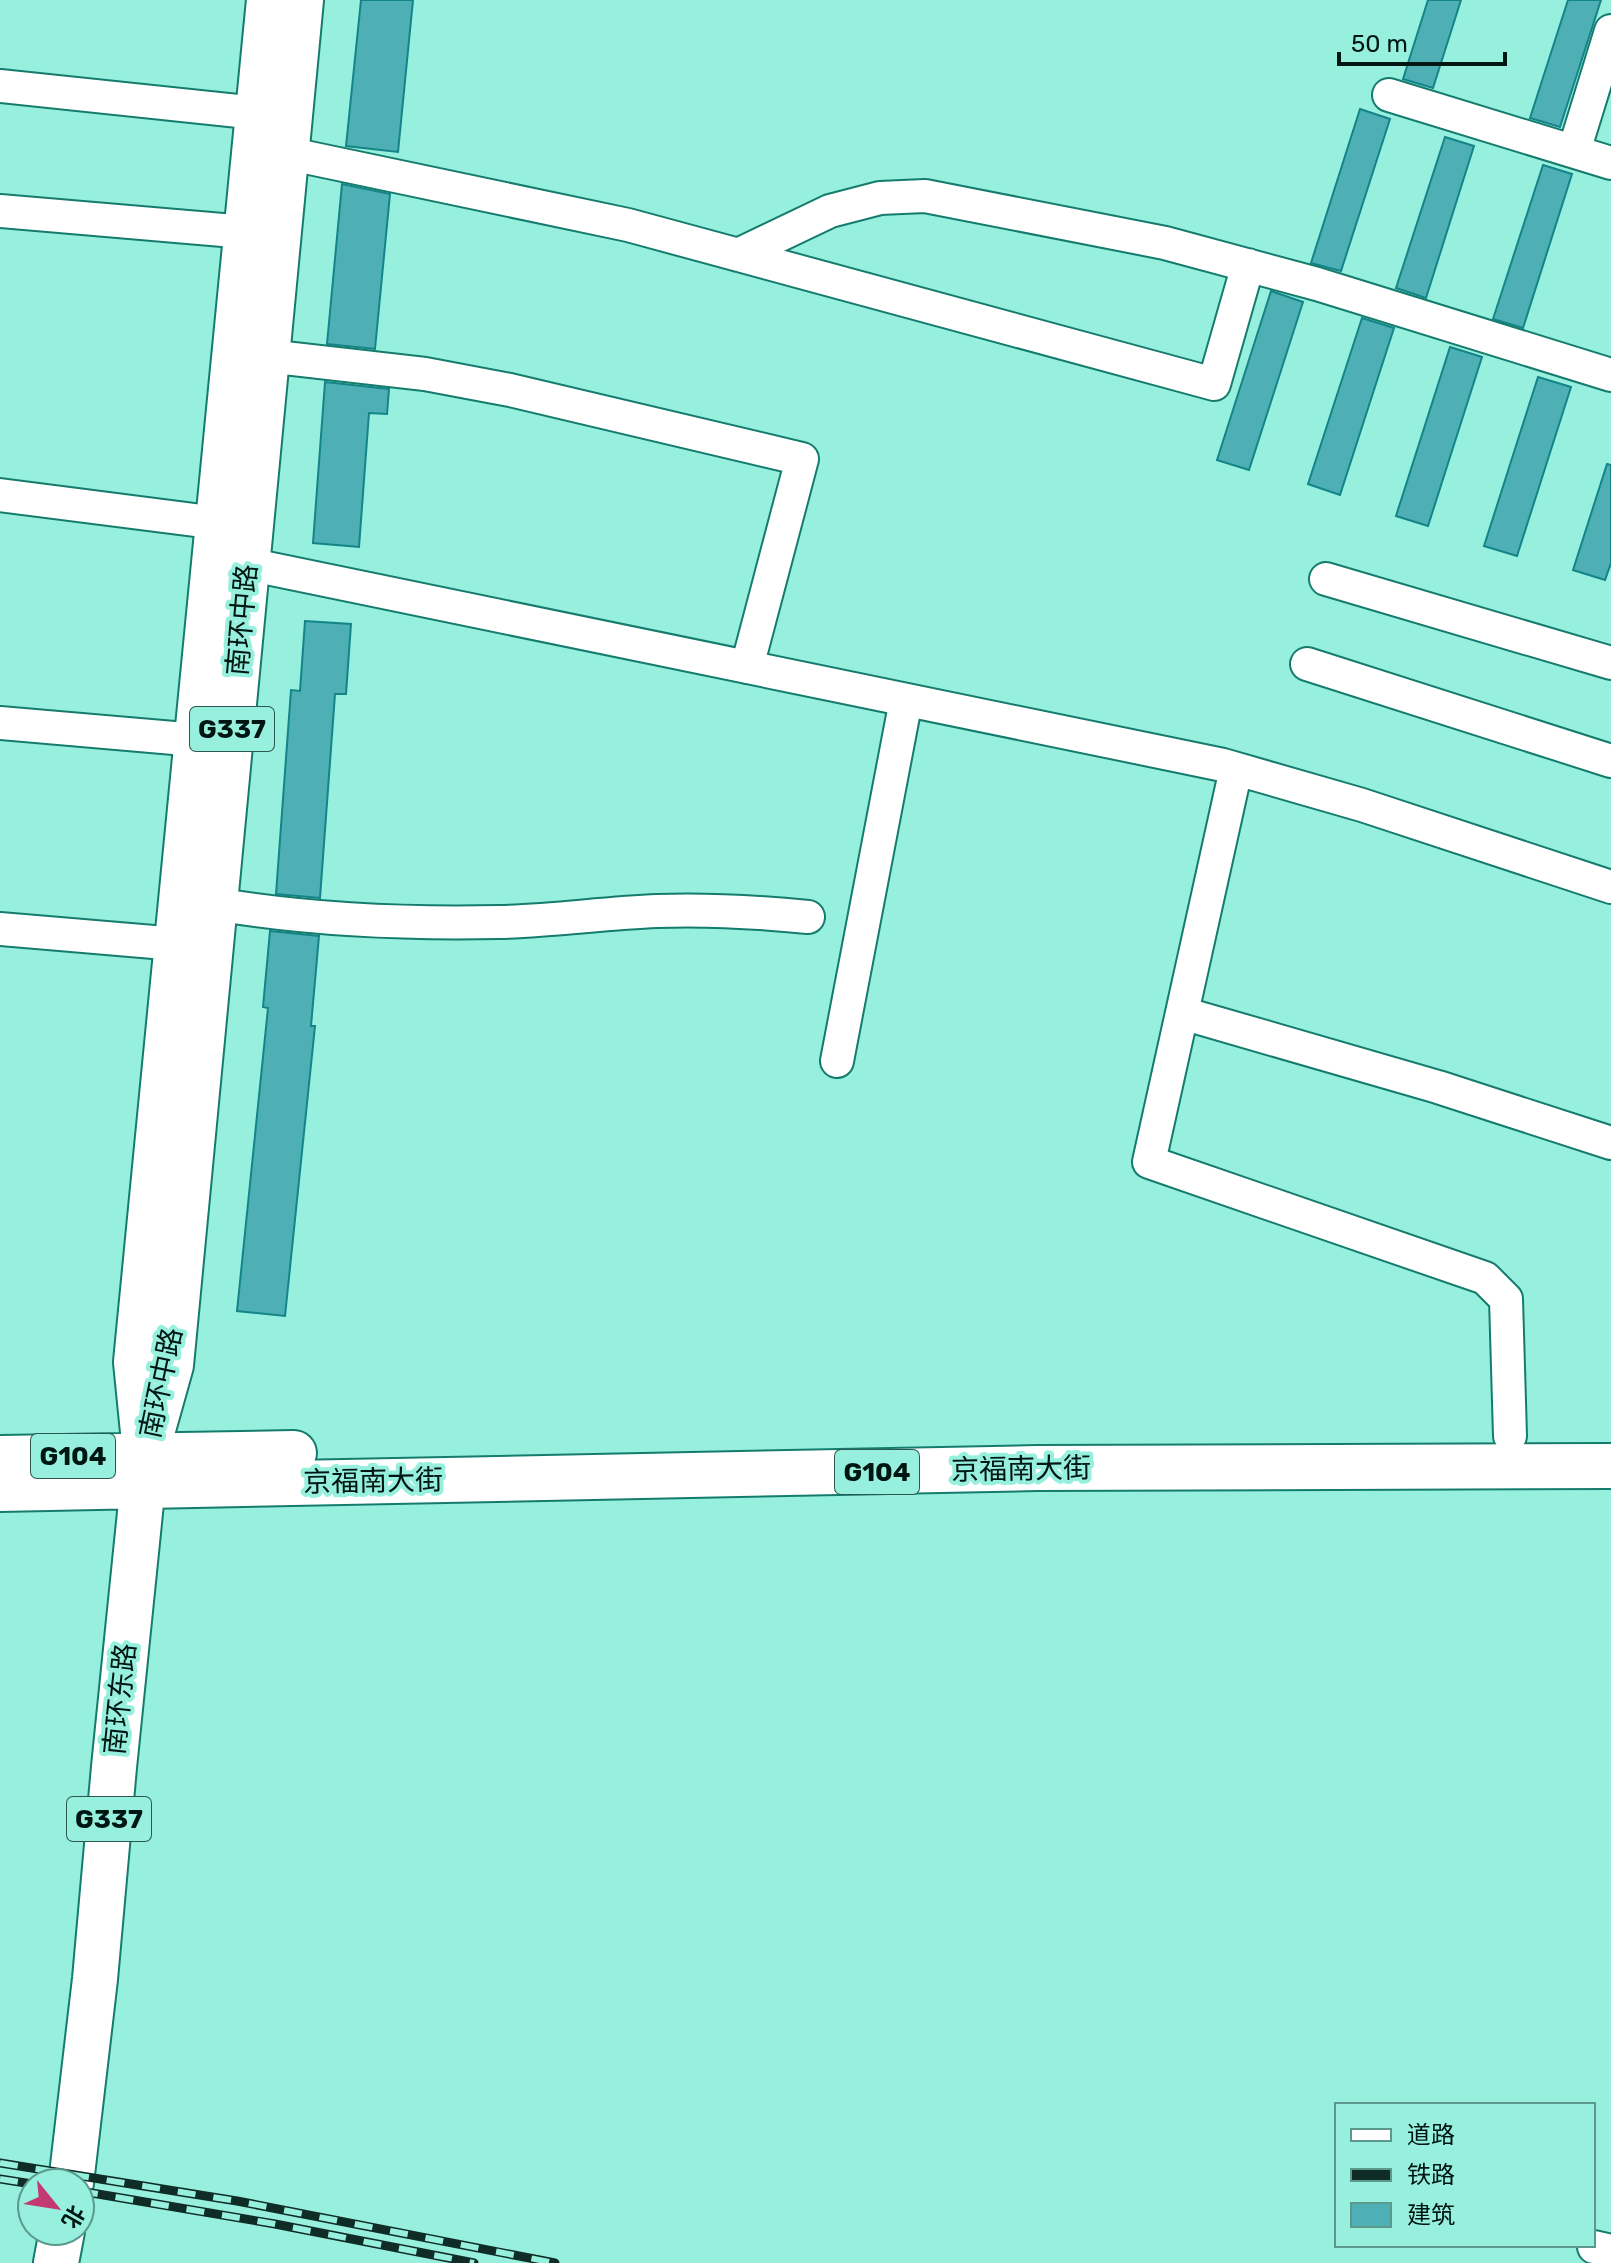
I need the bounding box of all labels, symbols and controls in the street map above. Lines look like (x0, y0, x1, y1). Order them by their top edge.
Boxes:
scale bar (1339, 16, 1505, 66)
text: 50 m (1351, 30, 1408, 58)
street label: 南环中路 (221, 563, 263, 677)
road number: G337 (190, 707, 274, 751)
street label: 南环中路 (133, 1325, 189, 1441)
road number: G104 (31, 1434, 115, 1478)
road number: G104 (835, 1450, 919, 1494)
street label: 京福南大街 (951, 1451, 1091, 1487)
street label: 京福南大街 (303, 1463, 443, 1499)
street label: 南环东路 (98, 1642, 142, 1756)
road number: G337 (67, 1797, 151, 1841)
legend (1335, 2103, 1595, 2247)
text: 道路 (1407, 2121, 1455, 2149)
text: 铁路 (1407, 2161, 1455, 2189)
north arrow (16, 2167, 96, 2247)
text: 北 (56, 2200, 90, 2233)
text: 建筑 (1407, 2201, 1455, 2229)

